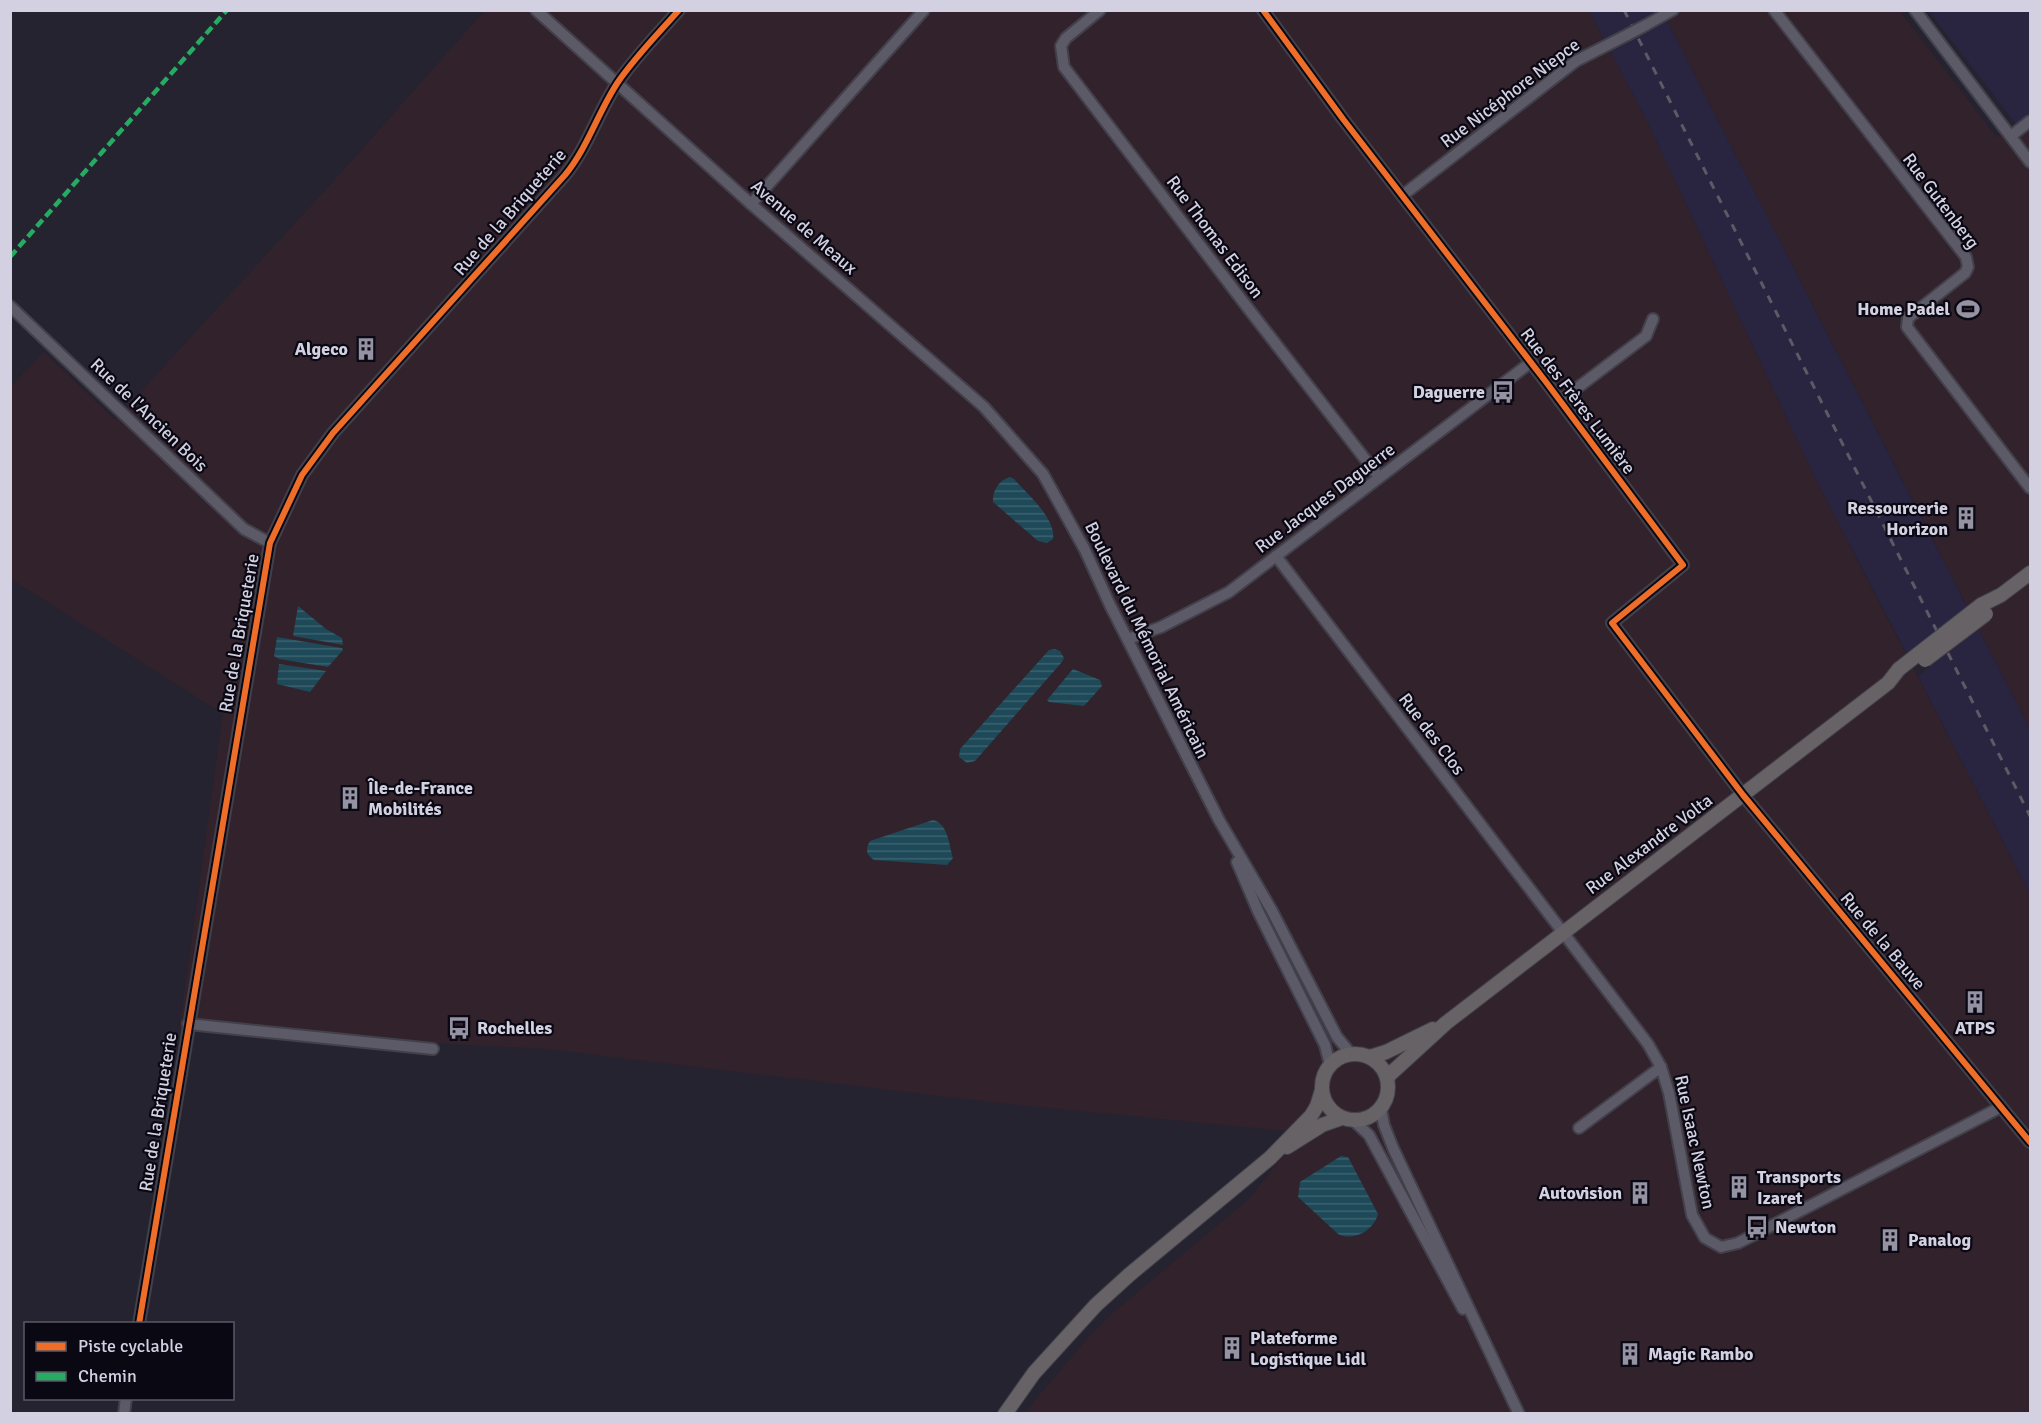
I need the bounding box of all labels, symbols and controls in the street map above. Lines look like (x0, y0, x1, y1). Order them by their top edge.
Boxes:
street label: Rue Nicéphore Niepce (1436, 33, 1584, 153)
street label: Rue de la Briqueterie (449, 144, 571, 280)
street label: Rue Gutenberg (1898, 149, 1984, 253)
street label: Rue Thomas Edison (1162, 171, 1268, 303)
street label: Avenue de Meaux (746, 175, 862, 280)
sports icon: Home Padel (1955, 296, 1981, 322)
place label: Home Padel (1857, 298, 1950, 320)
street label: Rue des Frères Lumière (1516, 324, 1640, 478)
building icon: Algeco (353, 336, 379, 362)
place label: Algeco (295, 338, 348, 360)
street label: Rue de l'Ancien Bois (86, 353, 212, 477)
bus stop icon: Daguerre (1490, 379, 1516, 405)
place label: Daguerre (1413, 381, 1485, 403)
street label: Rue Jacques Daguerre (1251, 438, 1399, 558)
place label: Ressourcerie Horizon (1847, 497, 1948, 540)
building icon: Ressourcerie Horizon (1953, 505, 1979, 531)
street label: Boulevard du Mémorial Américain (1080, 518, 1214, 762)
street label: Rue de la Briqueterie (214, 552, 264, 714)
street label: Rue des Clos (1394, 689, 1470, 779)
place label: Île-de-France Mobilités (367, 777, 473, 820)
building icon: Île-de-France Mobilités (337, 785, 363, 811)
street label: Rue Alexandre Volta (1581, 789, 1717, 899)
street label: Rue de la Bauve (1836, 888, 1930, 994)
building icon: ATPS (1962, 989, 1988, 1015)
bus stop icon: Rochelles (446, 1015, 472, 1041)
place label: Rochelles (477, 1017, 552, 1039)
place label: ATPS (1955, 1017, 1995, 1039)
street label: Rue de la Briqueterie (135, 1031, 181, 1193)
street label: Rue Isaac Newton (1670, 1073, 1720, 1211)
place label: Transports Izaret (1757, 1166, 1841, 1209)
building icon: Transports Izaret (1726, 1174, 1752, 1200)
building icon: Autovision (1627, 1180, 1653, 1206)
place label: Autovision (1539, 1182, 1622, 1204)
bus stop icon: Newton (1744, 1214, 1770, 1240)
place label: Newton (1775, 1216, 1837, 1238)
building icon: Panalog (1877, 1227, 1903, 1253)
place label: Panalog (1908, 1229, 1971, 1251)
legend (24, 1322, 234, 1400)
place label: Plateforme Logistique Lidl (1250, 1327, 1366, 1370)
text: Piste cyclable (78, 1335, 183, 1357)
building icon: Plateforme Logistique Lidl (1219, 1335, 1245, 1361)
building icon: Magic Rambo (1617, 1341, 1643, 1367)
place label: Magic Rambo (1648, 1343, 1753, 1365)
text: Chemin (78, 1365, 137, 1387)

